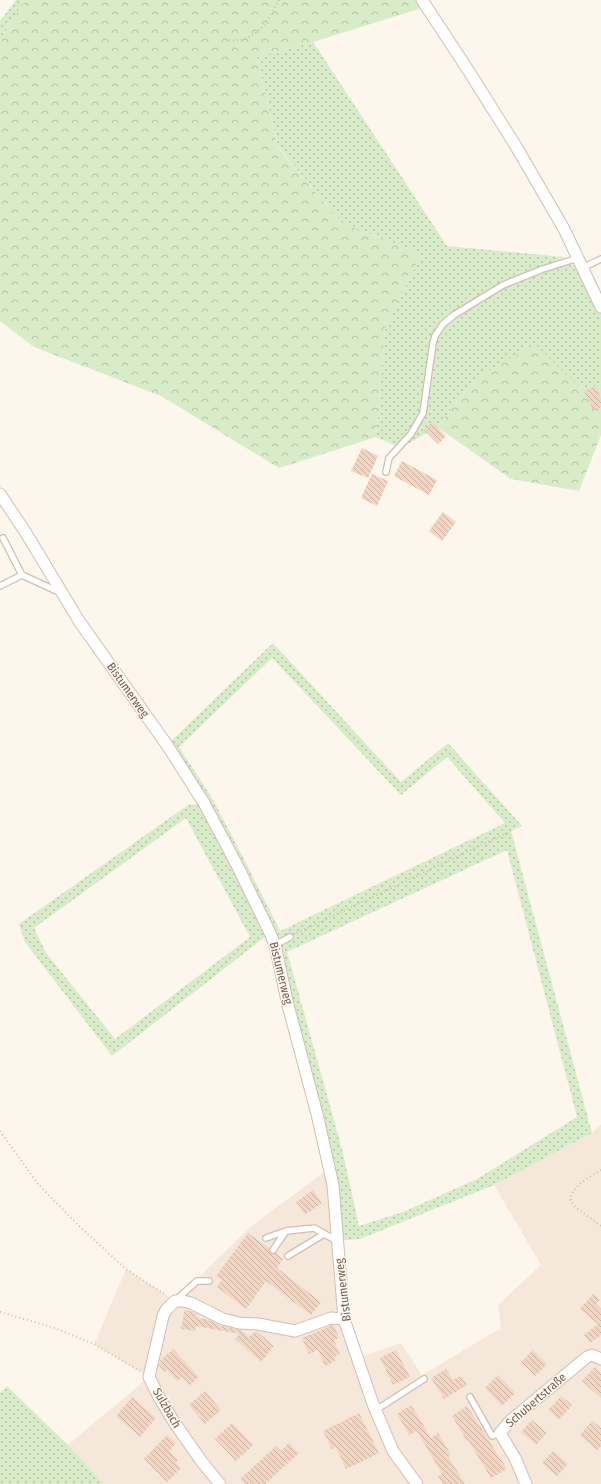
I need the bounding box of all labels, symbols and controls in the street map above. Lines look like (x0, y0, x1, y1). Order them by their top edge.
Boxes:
street label: Bistumerweg (104, 660, 152, 720)
street label: Bistumerweg (267, 940, 296, 1006)
street label: Bistumerweg (332, 1257, 354, 1322)
street label: Schubertstraße (503, 1370, 569, 1430)
street label: Sulzbach (150, 1386, 184, 1430)

